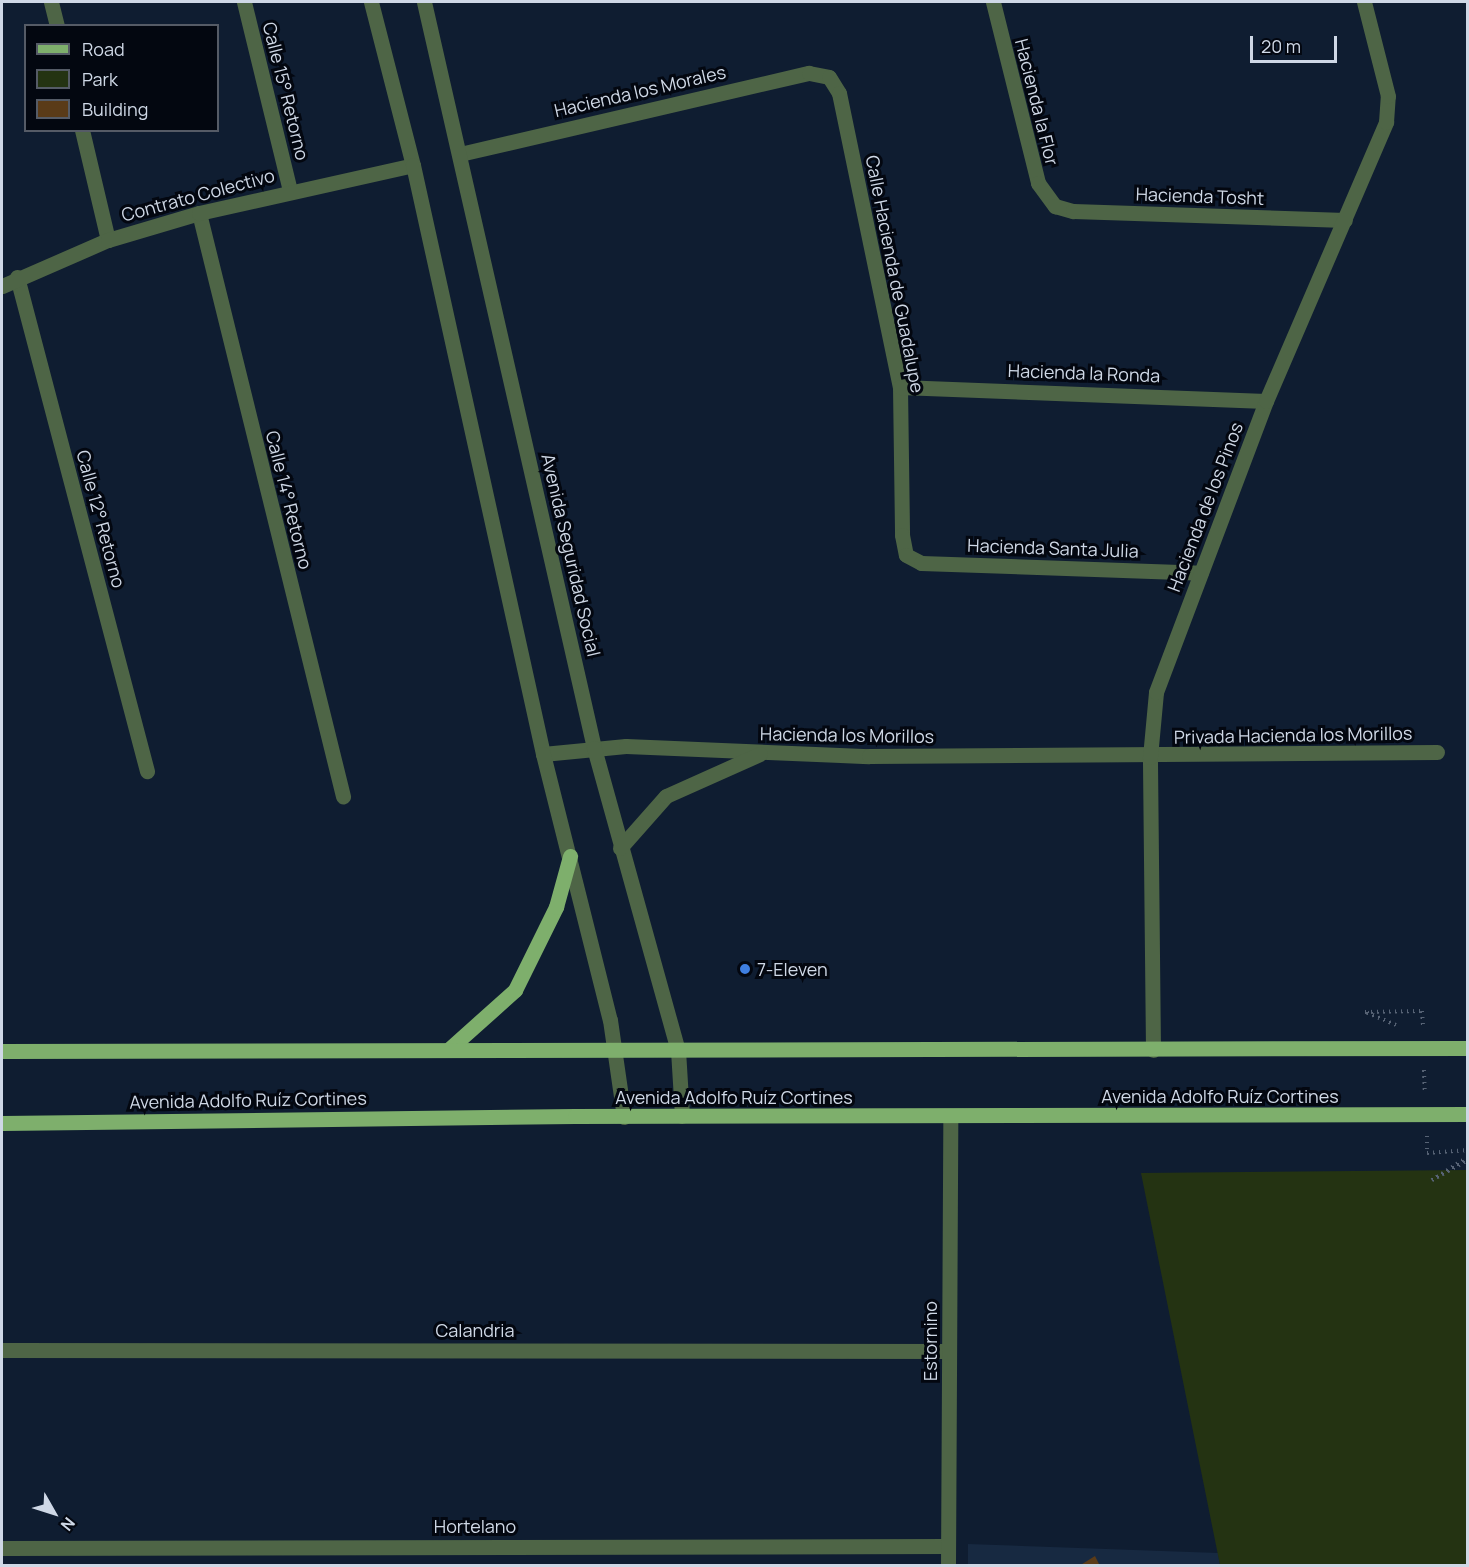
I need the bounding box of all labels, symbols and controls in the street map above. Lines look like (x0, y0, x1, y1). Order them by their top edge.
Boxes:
street label: Calle 15° Retorno (258, 20, 314, 162)
legend (24, 24, 219, 132)
scale bar (1253, 24, 1340, 62)
text: 20 m (1261, 34, 1301, 58)
text: Road (82, 37, 125, 61)
street label: Hacienda la Flor (1011, 37, 1063, 167)
street label: Hacienda los Morales (552, 61, 728, 121)
text: Park (82, 67, 118, 91)
text: Building (82, 97, 148, 121)
street label: Calle Hacienda de Guadalupe (861, 153, 929, 395)
street label: Contrato Colectivo (119, 164, 277, 226)
street label: Hacienda Tosht (1135, 183, 1265, 209)
street label: Hacienda la Ronda (1007, 360, 1161, 386)
street label: Hacienda de los Pinos (1163, 419, 1247, 595)
street label: Calle 14° Retorno (261, 429, 317, 571)
street label: Calle 12° Retorno (72, 448, 130, 590)
street label: Avenida Seguridad Social (537, 452, 605, 658)
street label: Hacienda Santa Julia (967, 534, 1139, 562)
street label: Privada Hacienda los Morillos (1174, 722, 1412, 748)
street label: Hacienda los Morillos (760, 723, 934, 747)
place label: 7-Eleven (757, 958, 828, 980)
marker: 7-Eleven (738, 962, 752, 976)
street label: Avenida Adolfo Ruíz Cortines (1101, 1085, 1339, 1107)
street label: Avenida Adolfo Ruíz Cortines (615, 1086, 853, 1108)
street label: Avenida Adolfo Ruíz Cortines (129, 1087, 367, 1113)
street label: Estornino (919, 1301, 941, 1381)
street label: Calandria (435, 1319, 515, 1341)
north arrow (24, 1483, 84, 1543)
text: N (56, 1513, 80, 1536)
street label: Hortelano (434, 1515, 516, 1537)

